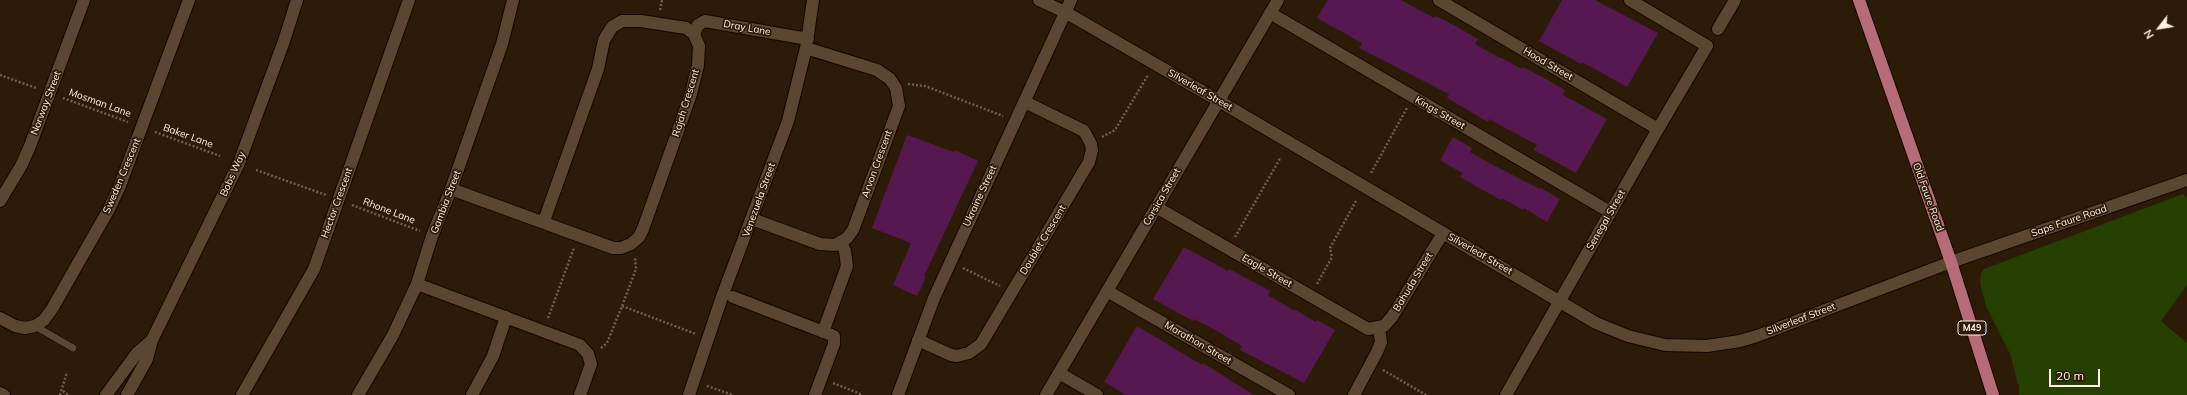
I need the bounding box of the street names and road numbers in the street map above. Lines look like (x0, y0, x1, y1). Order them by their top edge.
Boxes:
street label: Dray Lane (722, 18, 772, 38)
street label: Hood Street (1521, 45, 1575, 83)
street label: Silverleaf Street (1165, 67, 1235, 113)
street label: Rajah Crescent (670, 68, 702, 138)
street label: Norway Street (28, 69, 64, 137)
street label: Mosman Lane (67, 86, 133, 120)
street label: Kings Street (1413, 94, 1467, 132)
street label: Baker Lane (161, 121, 215, 151)
street label: Arvon Crescent (859, 129, 895, 199)
street label: Sweden Crescent (101, 137, 143, 215)
street label: Bobs Way (218, 150, 248, 198)
street label: Venezuela Street (740, 161, 778, 239)
street label: Old Faure Road (1910, 161, 1946, 233)
street label: Ukraine Street (961, 164, 999, 228)
street label: Hector Crescent (319, 166, 355, 240)
street label: Corsica Street (1141, 166, 1183, 228)
street label: Gambia Street (428, 169, 464, 235)
street label: Senegal Street (1584, 188, 1628, 252)
street label: Rhone Lane (361, 196, 417, 226)
street label: Saps Faure Road (2030, 202, 2108, 240)
street label: Doublet Crescent (1017, 203, 1069, 277)
street label: Silverleaf Street (1445, 231, 1515, 277)
street label: Bahuda Street (1391, 250, 1435, 314)
street label: Eagle Street (1240, 252, 1294, 290)
street label: Silverleaf Street (1765, 300, 1837, 338)
street label: Marathon Street (1162, 319, 1234, 367)
road number: M49 (1958, 321, 1986, 335)

